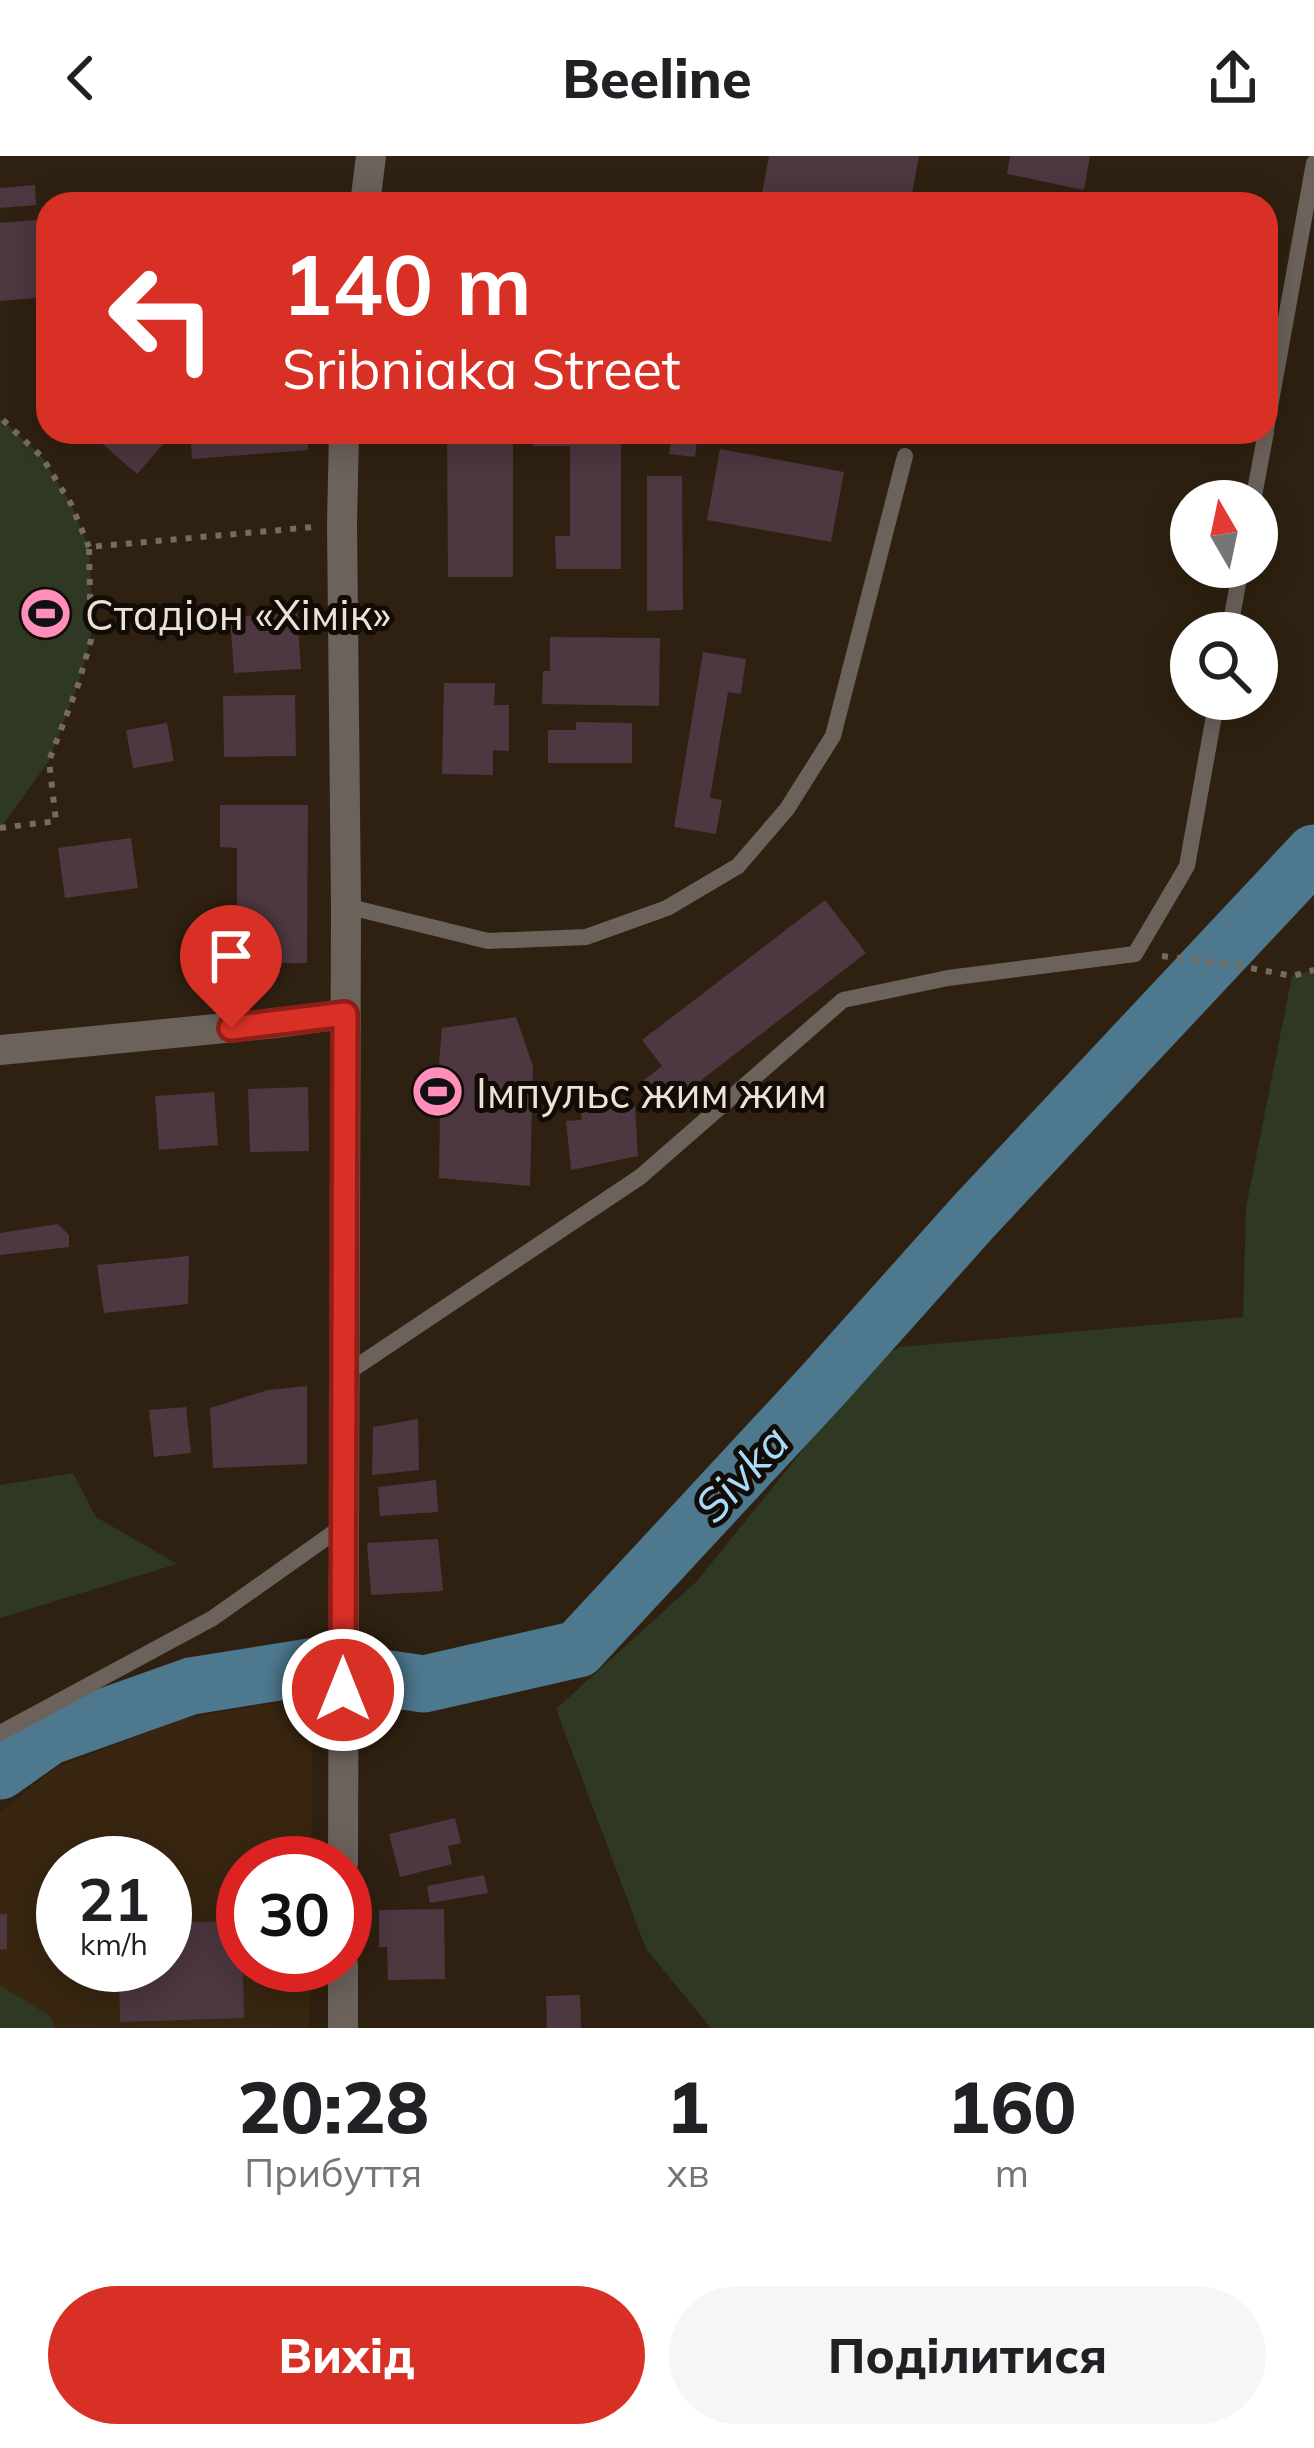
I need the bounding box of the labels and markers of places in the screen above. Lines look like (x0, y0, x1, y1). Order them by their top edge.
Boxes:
sports icon: Стадіон «Хімік» (18, 586, 74, 642)
place label: Стадіон «Хімік» (85, 588, 391, 641)
pin (180, 905, 282, 1028)
sports icon: Імпульс жим жим (409, 1064, 465, 1120)
place label: Імпульс жим жим (476, 1066, 827, 1119)

